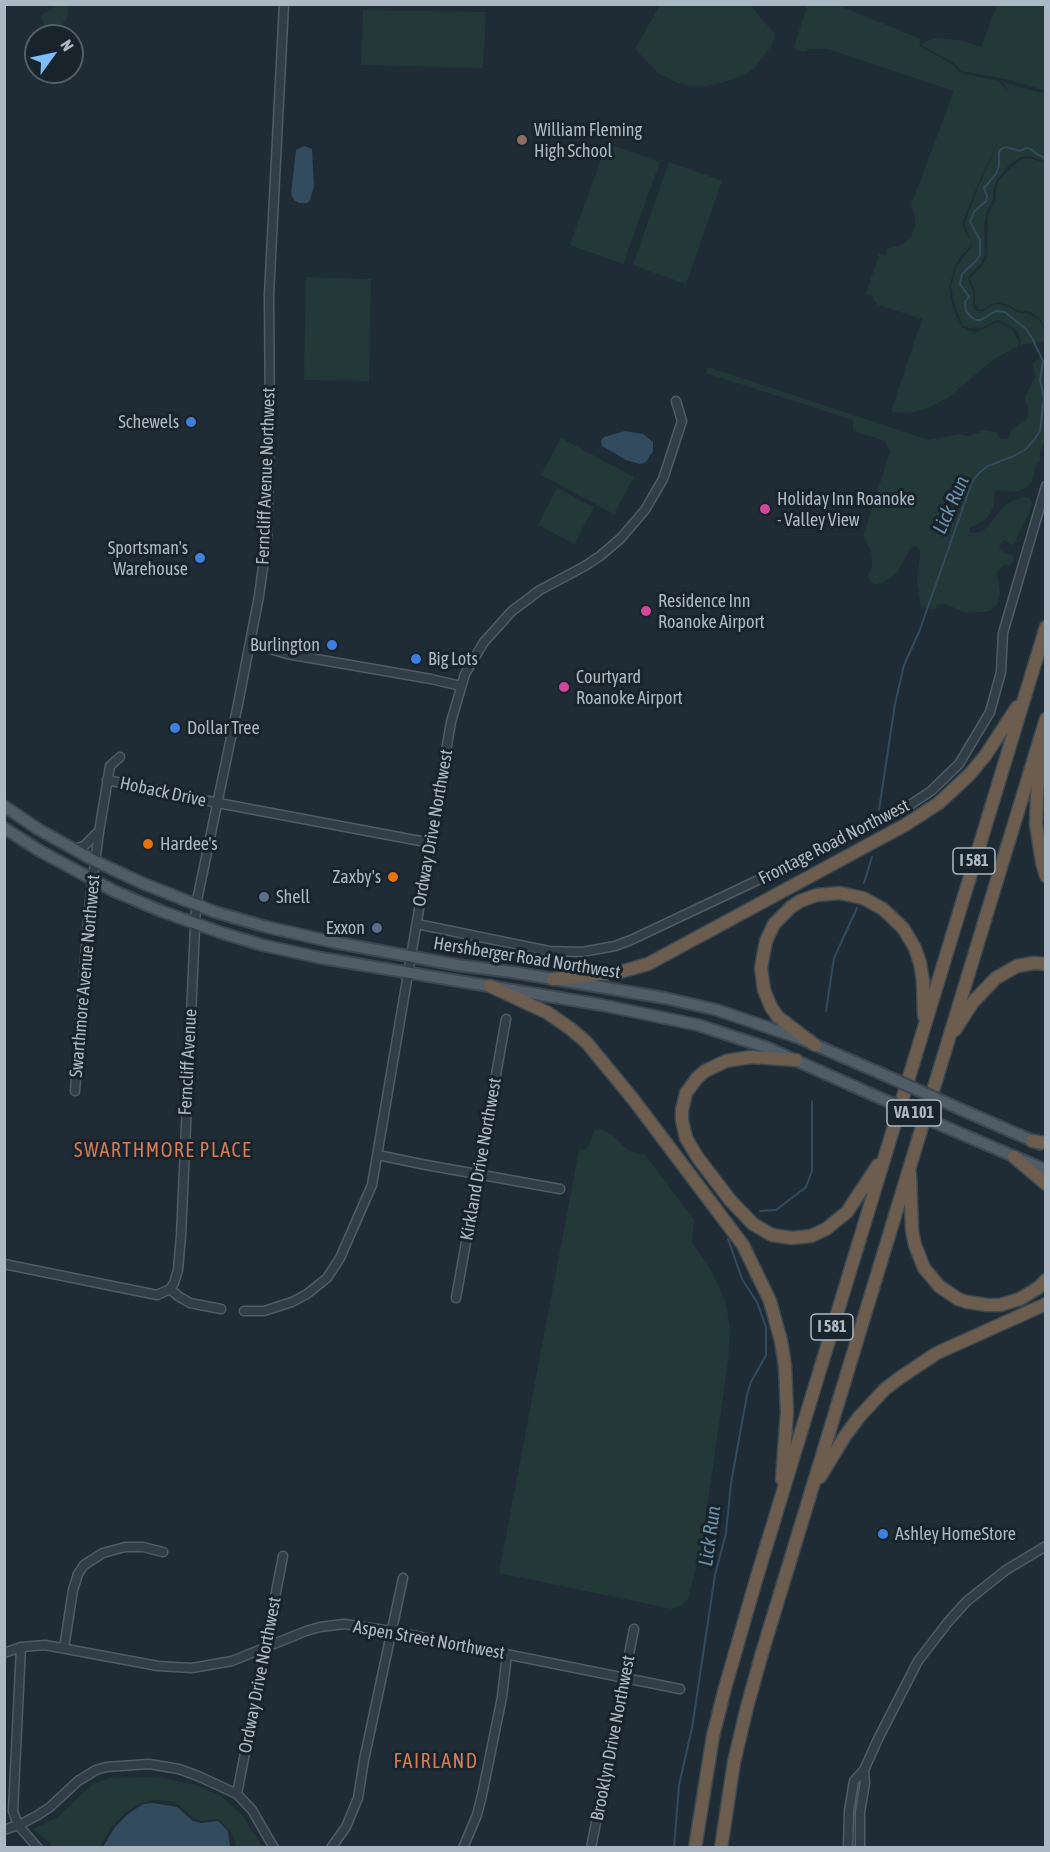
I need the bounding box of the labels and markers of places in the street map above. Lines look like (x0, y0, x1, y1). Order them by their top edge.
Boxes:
place label: William Fleming High School (534, 119, 642, 162)
marker: William Fleming High School (515, 133, 529, 147)
place label: Schewels (118, 411, 179, 433)
marker: Schewels (184, 415, 198, 429)
place label: Holiday Inn Roanoke - Valley View (777, 488, 915, 530)
marker: Holiday Inn Roanoke - Valley View (758, 502, 772, 516)
place label: Sportsman's Warehouse (108, 537, 188, 580)
marker: Sportsman's Warehouse (193, 551, 207, 565)
place label: Residence Inn Roanoke Airport (658, 590, 765, 632)
marker: Residence Inn Roanoke Airport (639, 604, 653, 618)
place label: Burlington (250, 634, 320, 656)
marker: Burlington (325, 638, 339, 652)
place label: Big Lots (428, 648, 478, 670)
marker: Big Lots (409, 652, 423, 666)
place label: Courtyard Roanoke Airport (576, 666, 683, 708)
marker: Courtyard Roanoke Airport (557, 680, 571, 694)
place label: Dollar Tree (187, 717, 260, 739)
marker: Dollar Tree (168, 721, 182, 735)
place label: Hardee's (160, 833, 218, 855)
marker: Hardee's (141, 837, 155, 851)
place label: Zaxby's (332, 866, 381, 888)
marker: Zaxby's (386, 870, 400, 884)
place label: Shell (276, 886, 310, 908)
marker: Shell (257, 890, 271, 904)
place label: Exxon (326, 917, 365, 939)
marker: Exxon (370, 921, 384, 935)
place label: Ashley HomeStore (895, 1523, 1016, 1545)
marker: Ashley HomeStore (876, 1527, 890, 1541)

